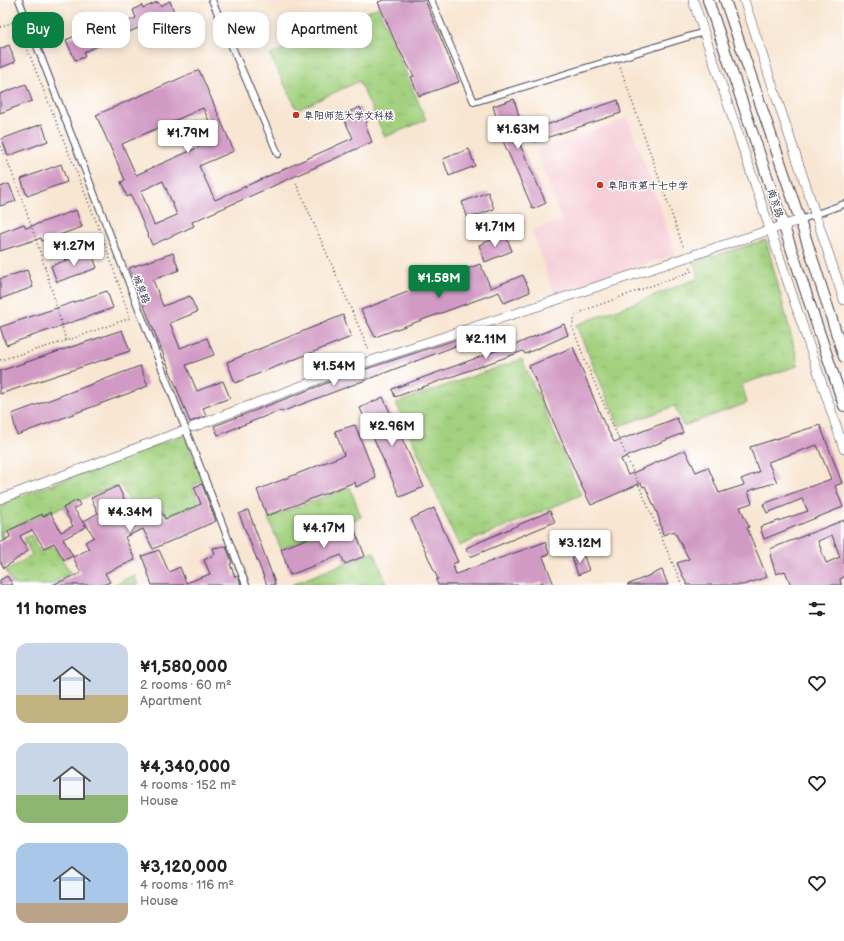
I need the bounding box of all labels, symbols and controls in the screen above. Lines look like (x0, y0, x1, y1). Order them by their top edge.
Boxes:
chip: Buy (12, 12, 64, 48)
chip: Rent (72, 12, 130, 48)
chip: Filters (138, 12, 205, 48)
chip: New (213, 12, 269, 48)
chip: Apartment (277, 12, 372, 48)
marker: 阜阳师范大学文科楼 (291, 110, 301, 120)
place label: 阜阳师范大学文科楼 (304, 110, 394, 122)
pin: ¥1.63M (485, 116, 551, 150)
pin: ¥1.79M (155, 120, 221, 154)
text: ¥1.63M (496, 121, 540, 137)
text: ¥1.79M (167, 125, 209, 141)
marker: 阜阳市第十七中学 (595, 180, 605, 190)
place label: 阜阳市第十七中学 (608, 180, 688, 192)
street label: 南京路 (765, 187, 785, 219)
pin: ¥1.71M (462, 214, 528, 248)
text: ¥1.71M (475, 219, 515, 235)
pin: ¥1.27M (41, 233, 107, 267)
text: ¥1.27M (53, 238, 95, 254)
pin: ¥1.58M (406, 265, 472, 299)
text: ¥1.58M (418, 270, 460, 286)
street label: 城泉路 (130, 273, 152, 306)
pin: ¥2.11M (453, 326, 519, 360)
text: ¥2.11M (466, 331, 506, 347)
pin: ¥1.54M (301, 353, 367, 387)
text: ¥1.54M (313, 358, 355, 374)
pin: ¥2.96M (359, 413, 425, 447)
text: ¥2.96M (369, 418, 415, 434)
pin: ¥4.34M (97, 499, 163, 533)
text: ¥4.34M (108, 504, 152, 520)
pin: ¥4.17M (291, 515, 357, 549)
text: ¥4.17M (303, 520, 345, 536)
pin: ¥3.12M (547, 530, 613, 564)
text: ¥3.12M (559, 535, 601, 551)
icon: filters (806, 598, 828, 620)
text: 11 homes (16, 599, 87, 619)
text: ¥1,580,000 (140, 657, 228, 677)
icon: home (48, 659, 96, 707)
icon: heart (806, 672, 828, 694)
text: 2 rooms · 60 m² (140, 677, 232, 693)
text: Apartment (140, 693, 201, 709)
text: ¥4,340,000 (140, 757, 230, 777)
icon: home (48, 759, 96, 807)
icon: heart (806, 772, 828, 794)
text: 4 rooms · 152 m² (140, 777, 236, 793)
text: House (140, 793, 178, 809)
text: ¥3,120,000 (140, 857, 227, 877)
icon: home (48, 859, 96, 907)
icon: heart (806, 872, 828, 894)
text: 4 rooms · 116 m² (140, 877, 234, 893)
text: House (140, 893, 178, 909)

